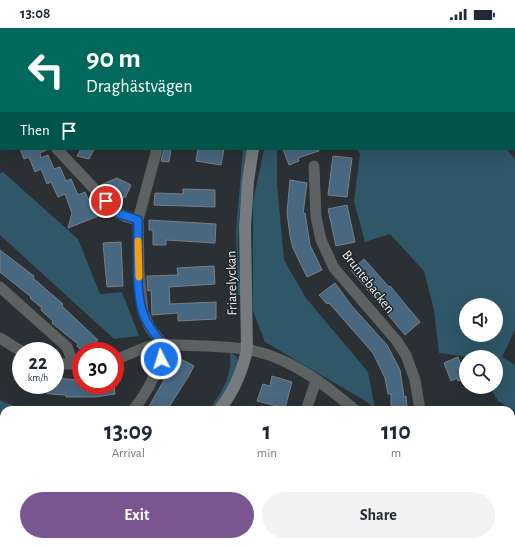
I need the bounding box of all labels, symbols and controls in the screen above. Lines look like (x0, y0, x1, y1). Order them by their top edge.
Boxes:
text: 13:08 (20, 6, 51, 21)
icon: left (20, 44, 72, 96)
text: 90 m (86, 45, 141, 73)
text: Draghästvägen (86, 78, 192, 96)
icon: arrive (58, 120, 80, 142)
text: Then (20, 123, 50, 138)
pin (89, 184, 123, 218)
icon: arrive (95, 190, 117, 212)
street label: Bruntebacken (339, 248, 397, 316)
street label: Friarelyckan (224, 250, 240, 316)
map controls (459, 298, 503, 394)
button: sound (459, 298, 503, 342)
position arrow (140, 338, 182, 380)
speed limit sign: 30 (72, 342, 124, 394)
button: search (459, 350, 503, 394)
text: 22 (29, 353, 47, 373)
text: km/h (28, 373, 48, 383)
text: 13:09 (104, 420, 153, 444)
text: 1 (263, 420, 271, 444)
text: 110 (381, 420, 411, 444)
text: Arrival (112, 447, 145, 460)
text: min (257, 447, 277, 460)
text: m (391, 447, 401, 460)
button: Exit (20, 492, 254, 538)
button: Share (262, 492, 495, 538)

